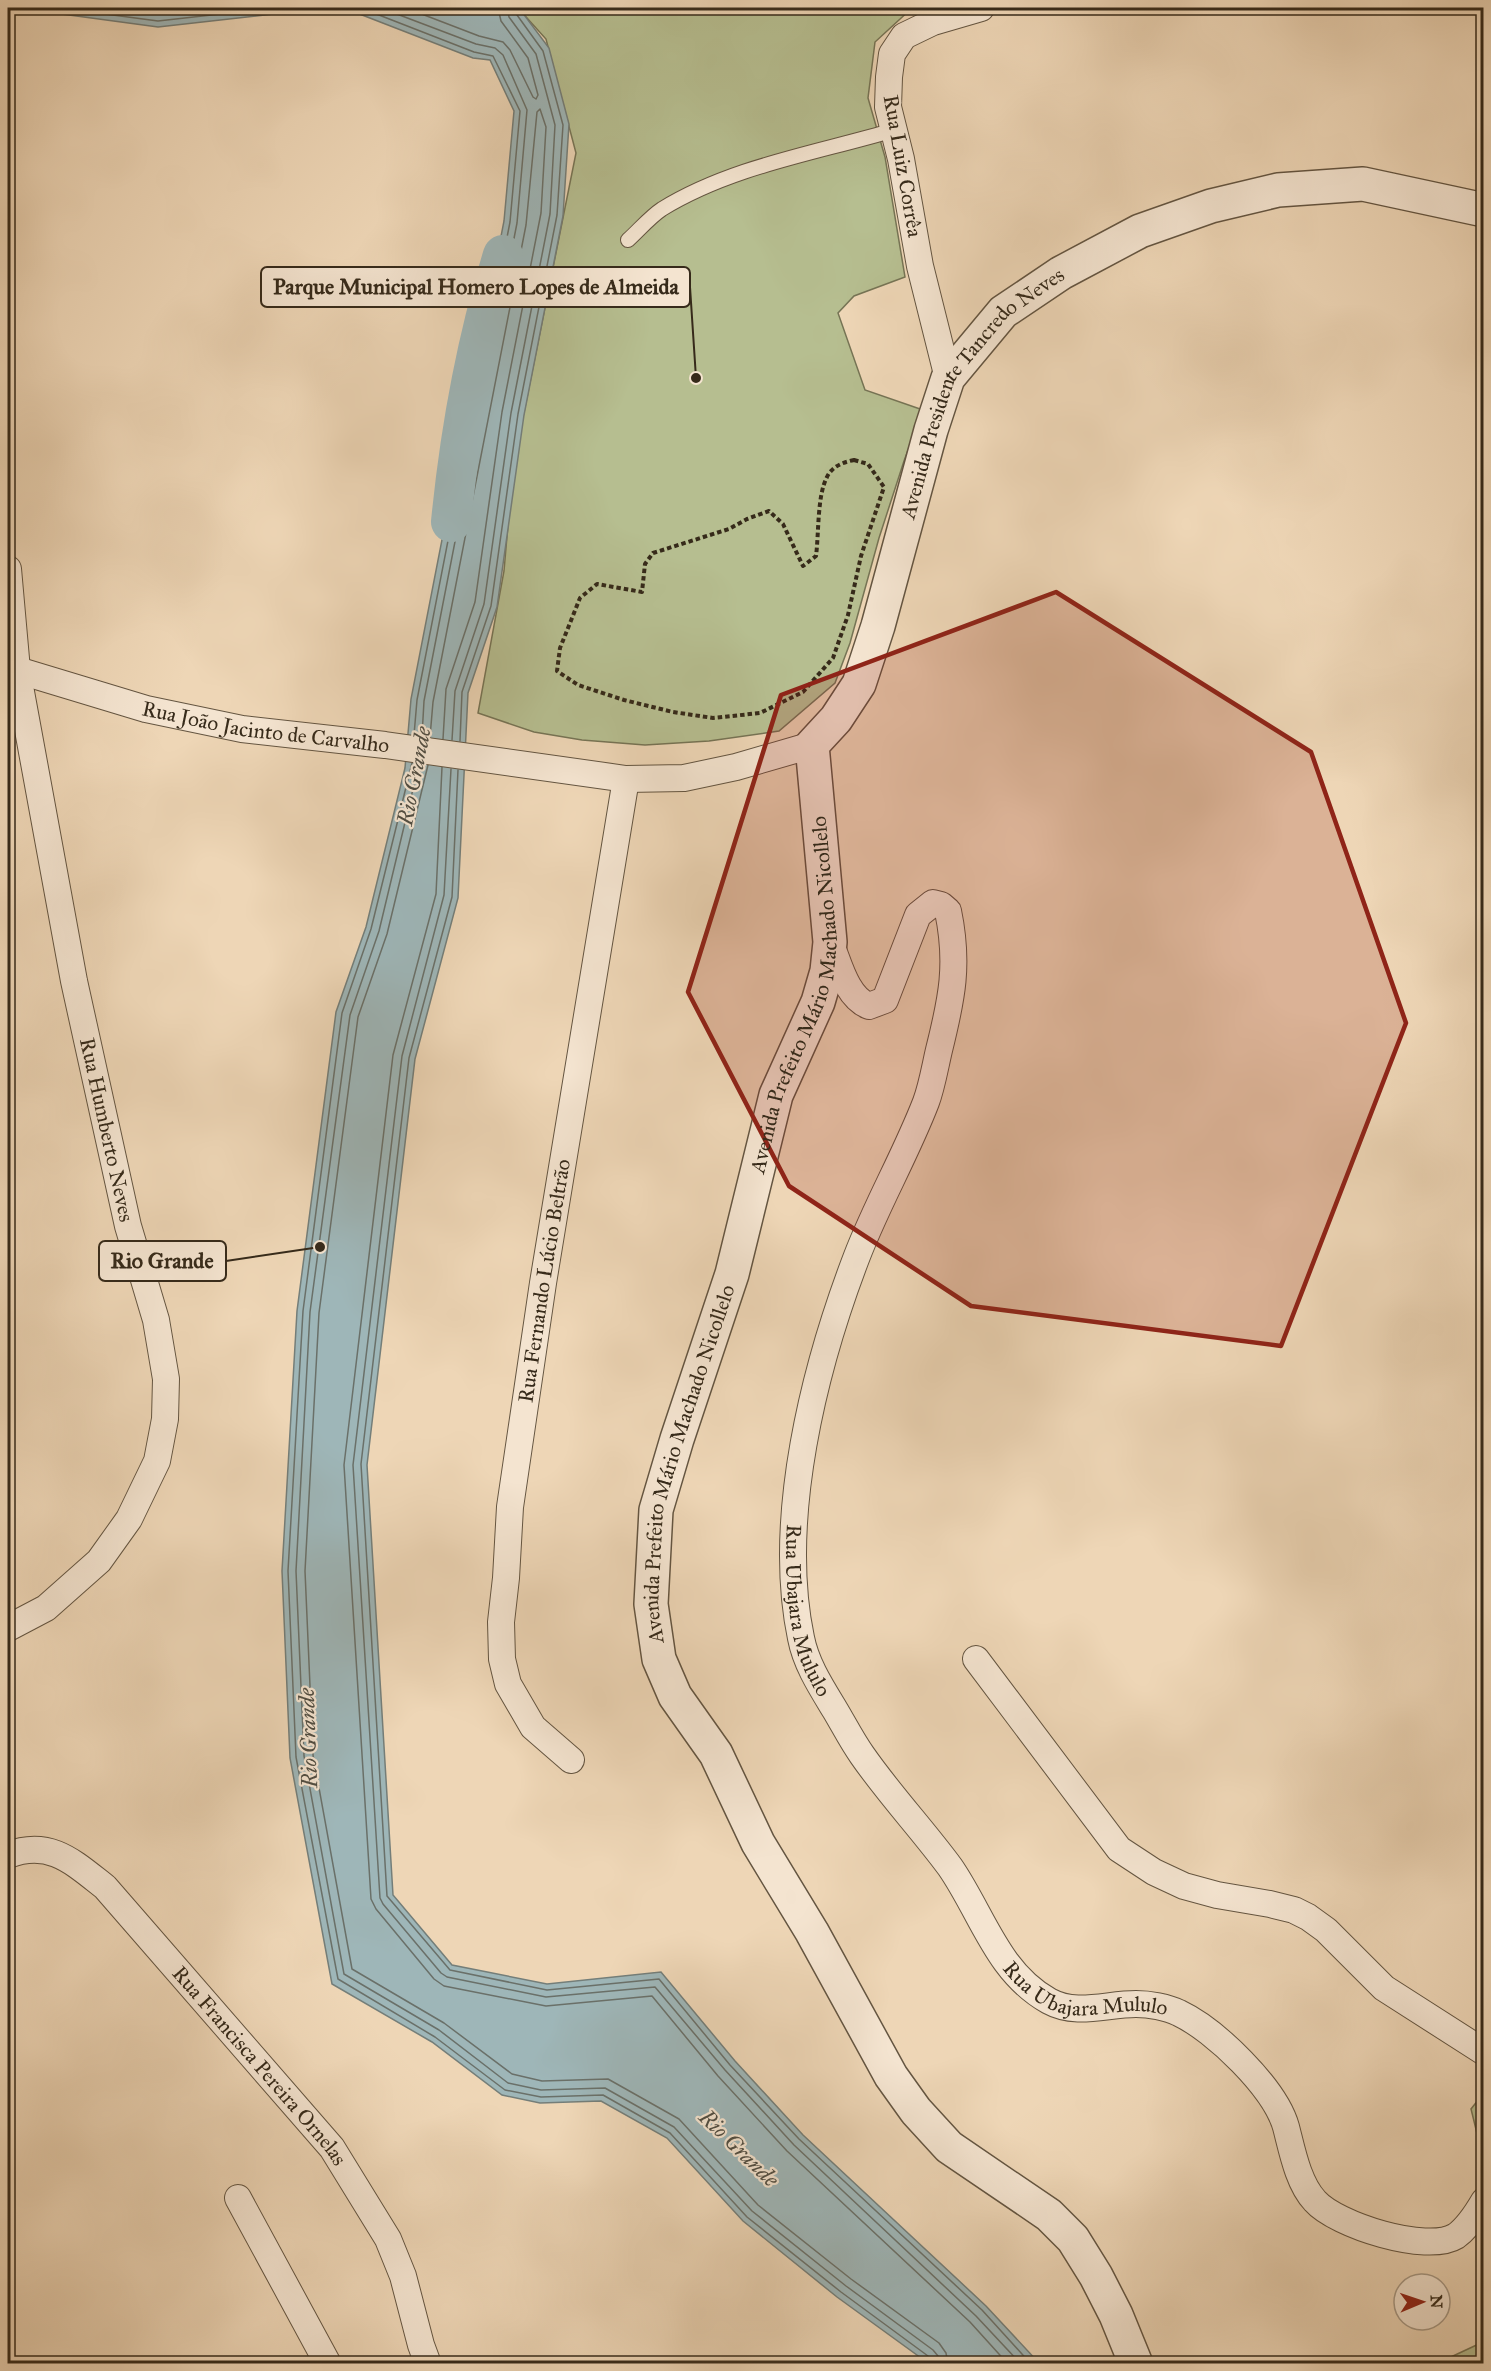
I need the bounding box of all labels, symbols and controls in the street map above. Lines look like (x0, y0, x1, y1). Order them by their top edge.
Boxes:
street label: Rua Luiz Corrêa (878, 93, 928, 239)
street label: Avenida Presidente Tancredo Neves (894, 262, 1069, 522)
callout: Parque Municipal Homero Lopes de Almeida (261, 267, 690, 307)
text: Parque Municipal Homero Lopes de Almeida (273, 273, 680, 300)
street label: Rua João Jacinto de Carvalho (140, 696, 391, 758)
water label: Rio Grande (391, 724, 437, 829)
street label: Avenida Prefeito Mário Machado Nicollelo (744, 815, 843, 1177)
street label: Rua Humberto Neves (74, 1035, 140, 1224)
street label: Rua Fernando Lúcio Beltrão (513, 1157, 576, 1404)
callout: Rio Grande (99, 1241, 226, 1281)
text: Rio Grande (110, 1247, 214, 1274)
street label: Avenida Prefeito Mário Machado Nicollelo (638, 1281, 741, 1646)
street label: Rua Ubajara Mululo (780, 1524, 837, 1701)
water label: Rio Grande (293, 1687, 323, 1789)
street label: Rua Ubajara Mululo (997, 1956, 1171, 2022)
street label: Rua Francisca Pereira Ornelas (167, 1961, 353, 2170)
water label: Rio Grande (693, 2103, 785, 2193)
north arrow (1392, 2272, 1452, 2332)
text: N (1427, 2294, 1446, 2309)

